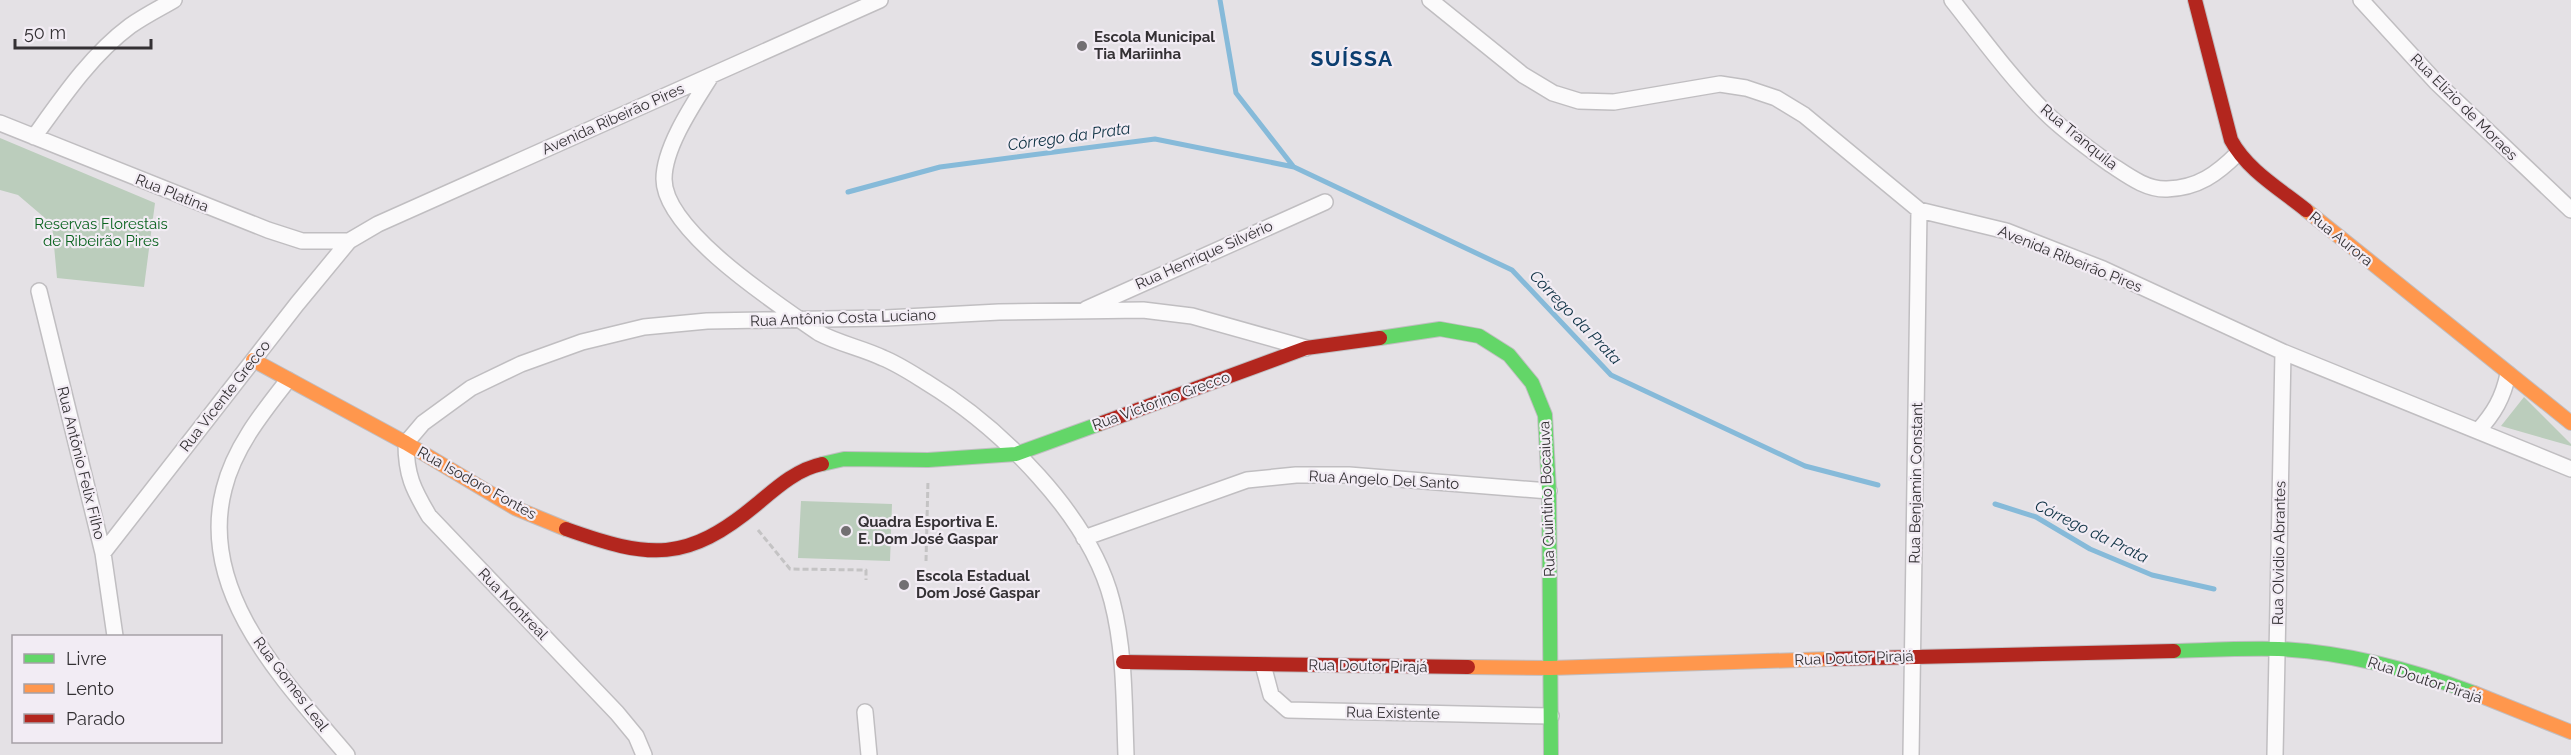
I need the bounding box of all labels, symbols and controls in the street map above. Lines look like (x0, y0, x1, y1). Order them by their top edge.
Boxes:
scale bar (15, 12, 152, 50)
text: 50 m (24, 22, 66, 43)
place label: Escola Municipal Tia Mariinha (1094, 28, 1215, 63)
marker: Escola Municipal Tia Mariinha (1075, 39, 1089, 53)
district label: SUÍSSA (1310, 46, 1394, 71)
street label: Rua Elizio de Moraes (2407, 50, 2521, 164)
street label: Avenida Ribeirão Pires (539, 80, 687, 158)
street label: Rua Tranquila (2037, 100, 2121, 174)
water label: Córrego da Prata (1007, 118, 1132, 155)
street label: Rua Platina (133, 170, 211, 216)
street label: Rua Aurora (2306, 208, 2376, 270)
park label: Reservas Florestais de Ribeirão Pires (34, 215, 168, 250)
street label: Rua Henrique Silvério (1132, 217, 1276, 293)
street label: Avenida Ribeirão Pires (1995, 222, 2145, 296)
water label: Córrego da Prata (1526, 266, 1626, 369)
street label: Rua Antônio Costa Luciano (750, 306, 936, 330)
street label: Rua Vicente Grecco (176, 337, 274, 455)
street label: Rua Victorino Grecco (1090, 368, 1232, 434)
street label: Rua Antônio Felix Filho (53, 385, 109, 542)
street label: Rua Benjamin Constant (1906, 402, 1926, 564)
street label: Rua Quintino Bocaiuva (1535, 421, 1559, 577)
street label: Rua Isodoro Fontes (414, 443, 540, 523)
street label: Rua Angelo Del Santo (1308, 467, 1460, 493)
street label: Rua Olvidio Abrantes (2269, 481, 2289, 625)
water label: Córrego da Prata (2032, 496, 2152, 567)
place label: Quadra Esportiva E. E. Dom José Gaspar (858, 513, 998, 548)
marker: Quadra Esportiva E. E. Dom José Gaspar (839, 524, 853, 538)
street label: Rua Montreal (474, 565, 552, 644)
place label: Escola Estadual Dom José Gaspar (916, 567, 1040, 602)
marker: Escola Estadual Dom José Gaspar (897, 578, 911, 592)
street label: Rua Gomes Leal (250, 633, 333, 735)
legend (12, 635, 222, 743)
street label: Rua Doutor Pirajá (1794, 647, 1914, 669)
text: Livre (66, 648, 107, 669)
street label: Rua Doutor Pirajá (2365, 653, 2485, 707)
street label: Rua Doutor Pirajá (1308, 656, 1428, 676)
text: Lento (66, 678, 114, 699)
street label: Rua Existente (1346, 703, 1440, 723)
text: Parado (66, 708, 125, 729)

